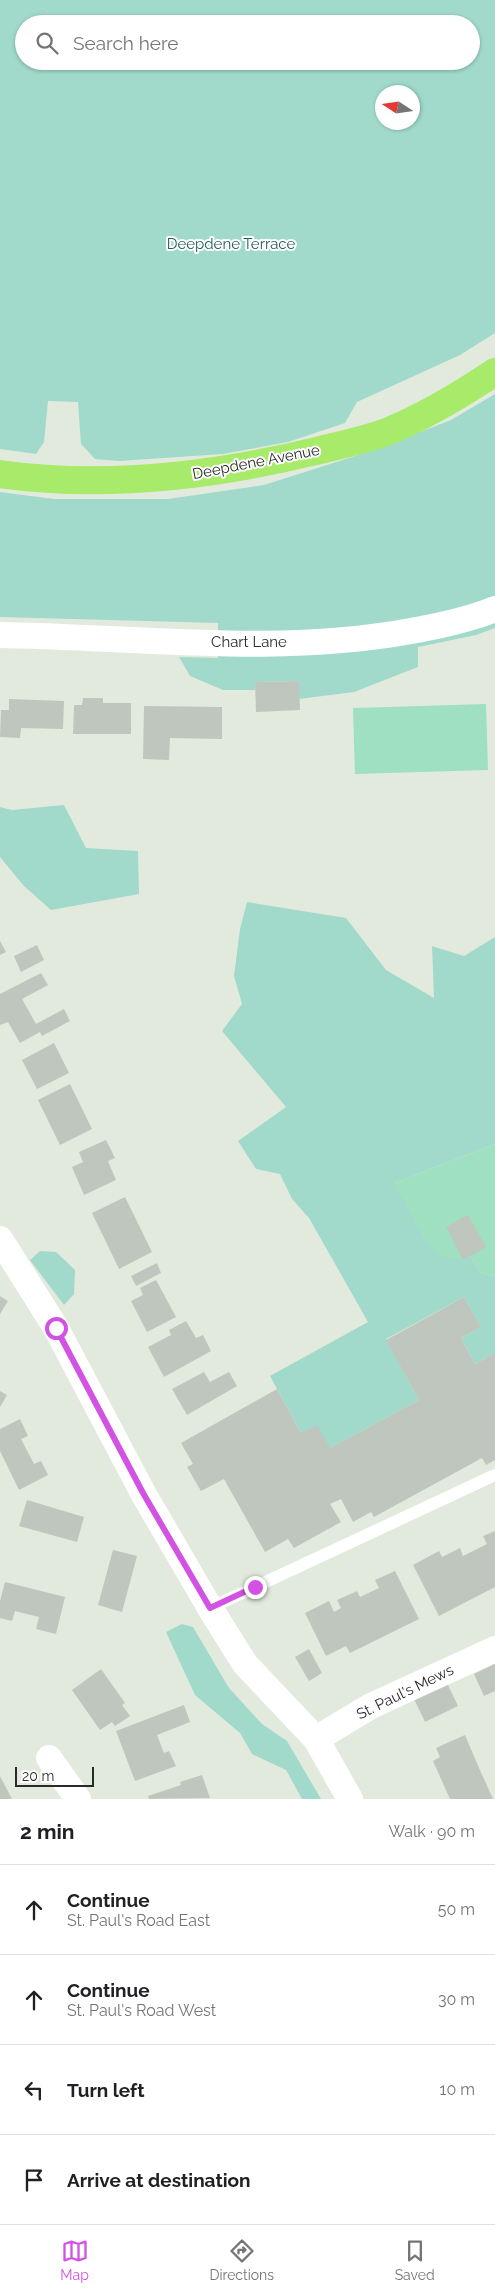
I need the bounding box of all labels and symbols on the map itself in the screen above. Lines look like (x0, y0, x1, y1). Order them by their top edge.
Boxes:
north arrow (375, 85, 420, 130)
park label: Deepdene Terrace (167, 235, 295, 253)
street label: Deepdene Avenue (191, 441, 321, 483)
street label: Chart Lane (211, 633, 287, 651)
route start (45, 1317, 68, 1340)
route end (244, 1576, 267, 1599)
street label: St. Paul's Mews (354, 1661, 456, 1723)
scale bar (15, 1764, 94, 1787)

